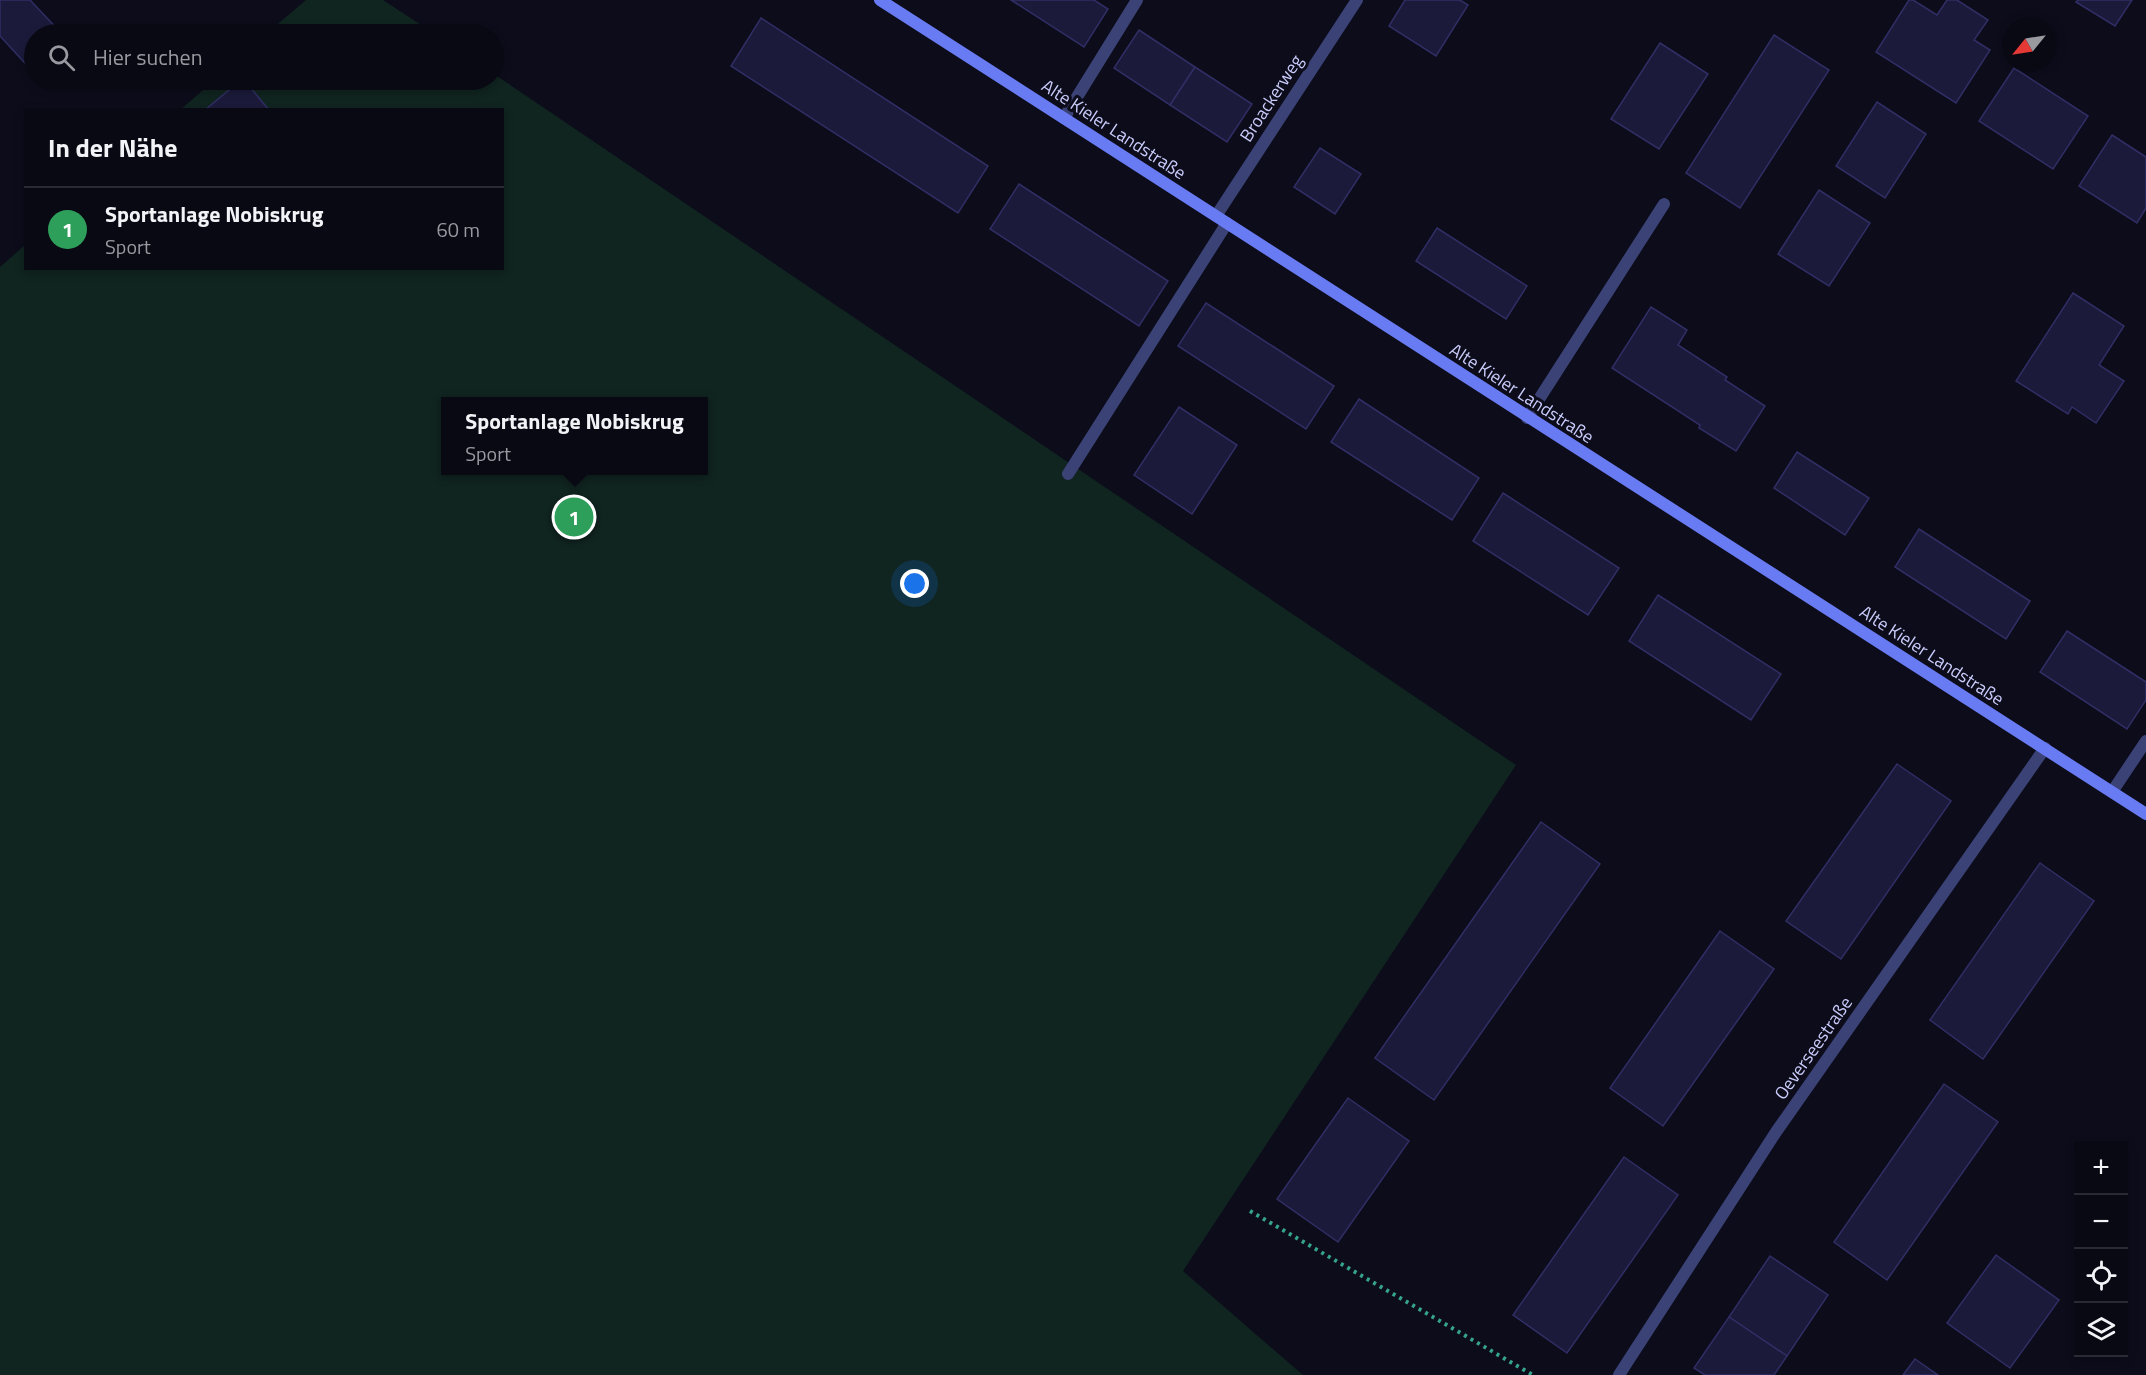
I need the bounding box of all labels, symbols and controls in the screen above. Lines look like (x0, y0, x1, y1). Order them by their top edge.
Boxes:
north arrow (2002, 18, 2056, 72)
search box (24, 24, 504, 90)
text: Hier suchen (93, 40, 202, 74)
icon: search (45, 41, 78, 74)
street label: Broackerweg (1233, 49, 1309, 147)
street label: Alte Kieler Landstraße (1037, 72, 1191, 186)
text: In der Nähe (48, 128, 177, 167)
text: Sportanlage Nobiskrug (105, 197, 324, 231)
text: 1 (62, 214, 73, 245)
text: 60 m (436, 214, 480, 245)
text: Sport (105, 231, 151, 262)
street label: Alte Kieler Landstraße (1445, 336, 1599, 450)
popup (441, 397, 708, 475)
text: Sportanlage Nobiskrug (465, 404, 684, 438)
text: Sport (465, 438, 511, 469)
pin: 1 (554, 494, 594, 540)
your location (900, 569, 929, 598)
street label: Alte Kieler Landstraße (1855, 598, 2009, 712)
street label: Oeverseestraße (1767, 991, 1859, 1105)
map controls (2074, 1141, 2128, 1357)
button: + (2074, 1141, 2128, 1195)
button: − (2074, 1195, 2128, 1249)
button: locate (2074, 1249, 2128, 1303)
button: layers (2074, 1303, 2128, 1357)

